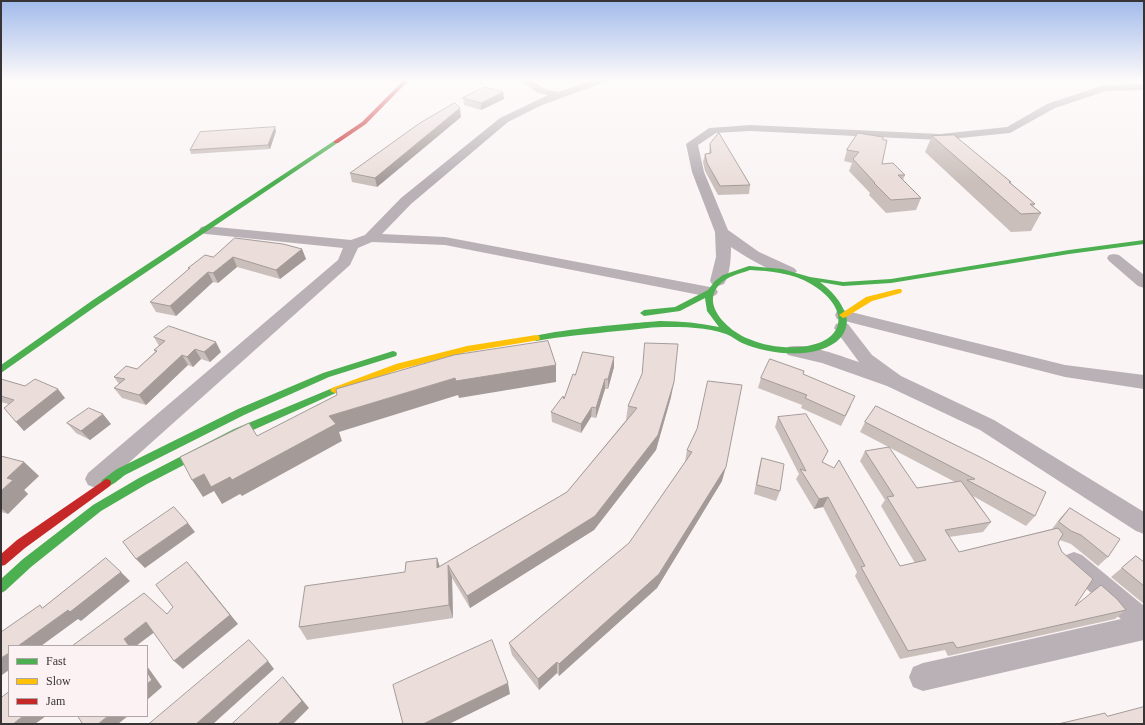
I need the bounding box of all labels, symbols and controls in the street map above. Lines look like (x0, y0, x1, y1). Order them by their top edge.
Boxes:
legend (8, 645, 148, 717)
text: Fast (46, 654, 66, 668)
text: Slow (46, 674, 71, 688)
text: Jam (46, 694, 65, 708)

